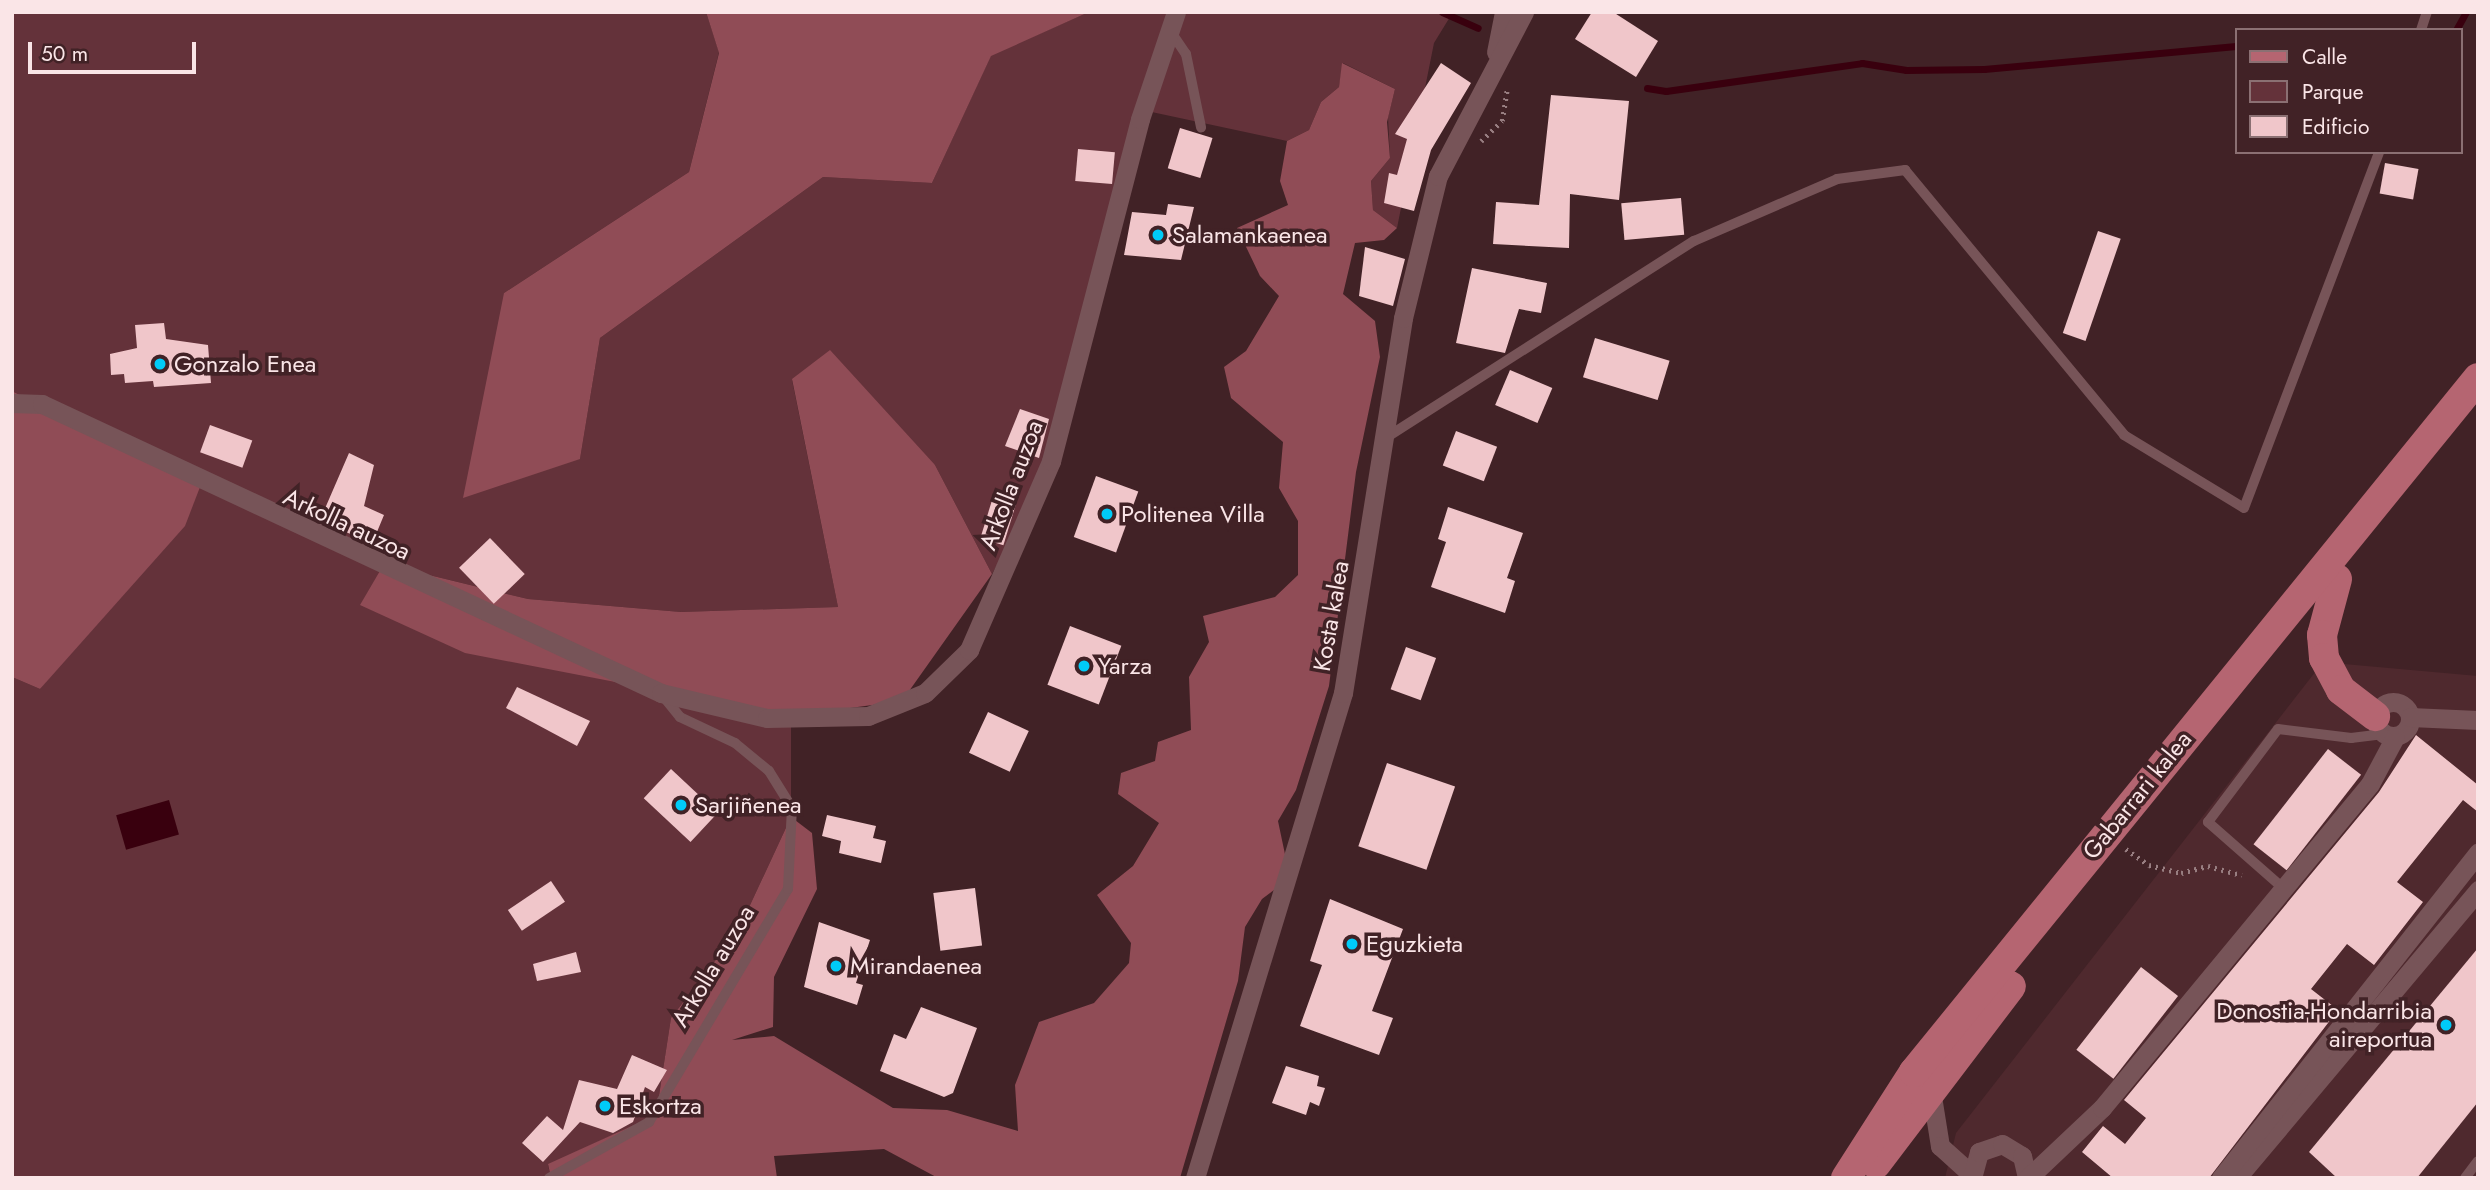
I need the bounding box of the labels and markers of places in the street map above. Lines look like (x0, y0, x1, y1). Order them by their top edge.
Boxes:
place label: Salamankaenea (1172, 221, 1328, 249)
marker: Salamankaenea (1150, 227, 1166, 243)
place label: Gonzalo Enea (174, 350, 316, 378)
marker: Gonzalo Enea (152, 356, 168, 372)
place label: Politenea Villa (1121, 500, 1265, 528)
marker: Politenea Villa (1099, 506, 1115, 522)
place label: Yarza (1098, 652, 1152, 680)
marker: Yarza (1076, 658, 1092, 674)
place label: Sarjiñenea (695, 791, 802, 819)
marker: Sarjiñenea (673, 797, 689, 813)
place label: Eguzkieta (1366, 930, 1463, 958)
marker: Eguzkieta (1344, 936, 1360, 952)
place label: Mirandaenea (850, 952, 982, 980)
marker: Mirandaenea (828, 958, 844, 974)
place label: Donostia-Hondarribia aireportua (2216, 997, 2432, 1053)
marker: Donostia-Hondarribia aireportua (2438, 1017, 2454, 1033)
place label: Eskortza (619, 1092, 702, 1120)
marker: Eskortza (597, 1098, 613, 1114)

